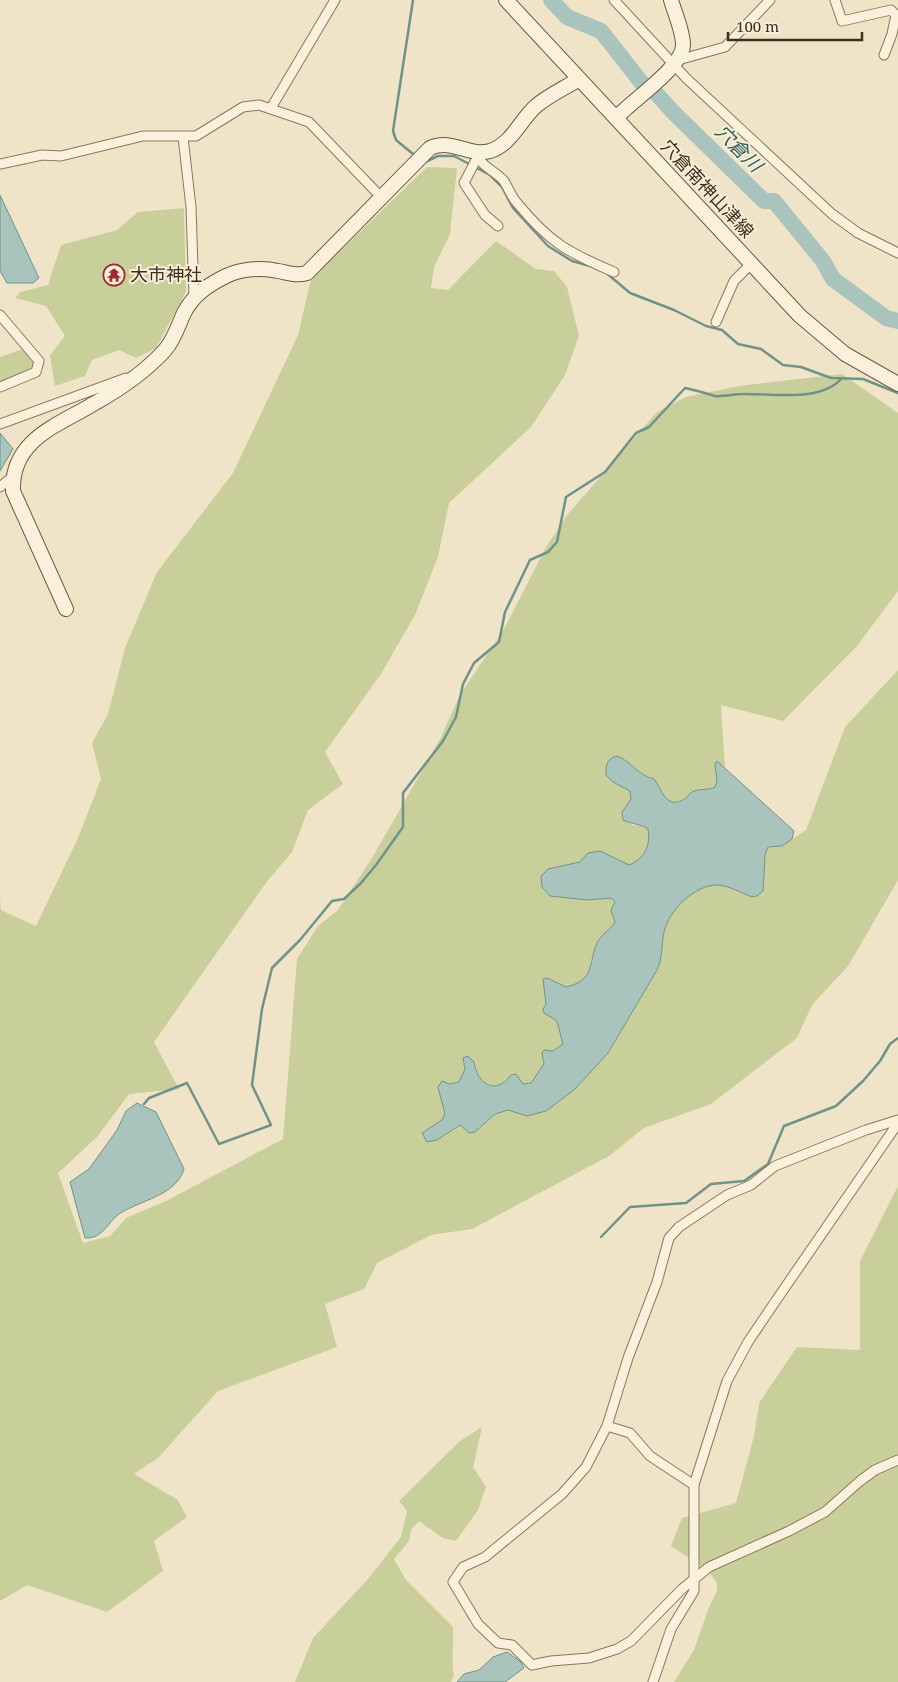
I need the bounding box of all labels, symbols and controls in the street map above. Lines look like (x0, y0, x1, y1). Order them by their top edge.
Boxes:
scale bar (728, 10, 862, 42)
text: 100 m (736, 16, 779, 36)
water label: 穴倉川 (710, 119, 770, 179)
street label: 穴倉南神山津線 (656, 134, 759, 243)
place label: 大市神社 (130, 262, 202, 286)
temple icon: 大市神社 (102, 263, 126, 287)

